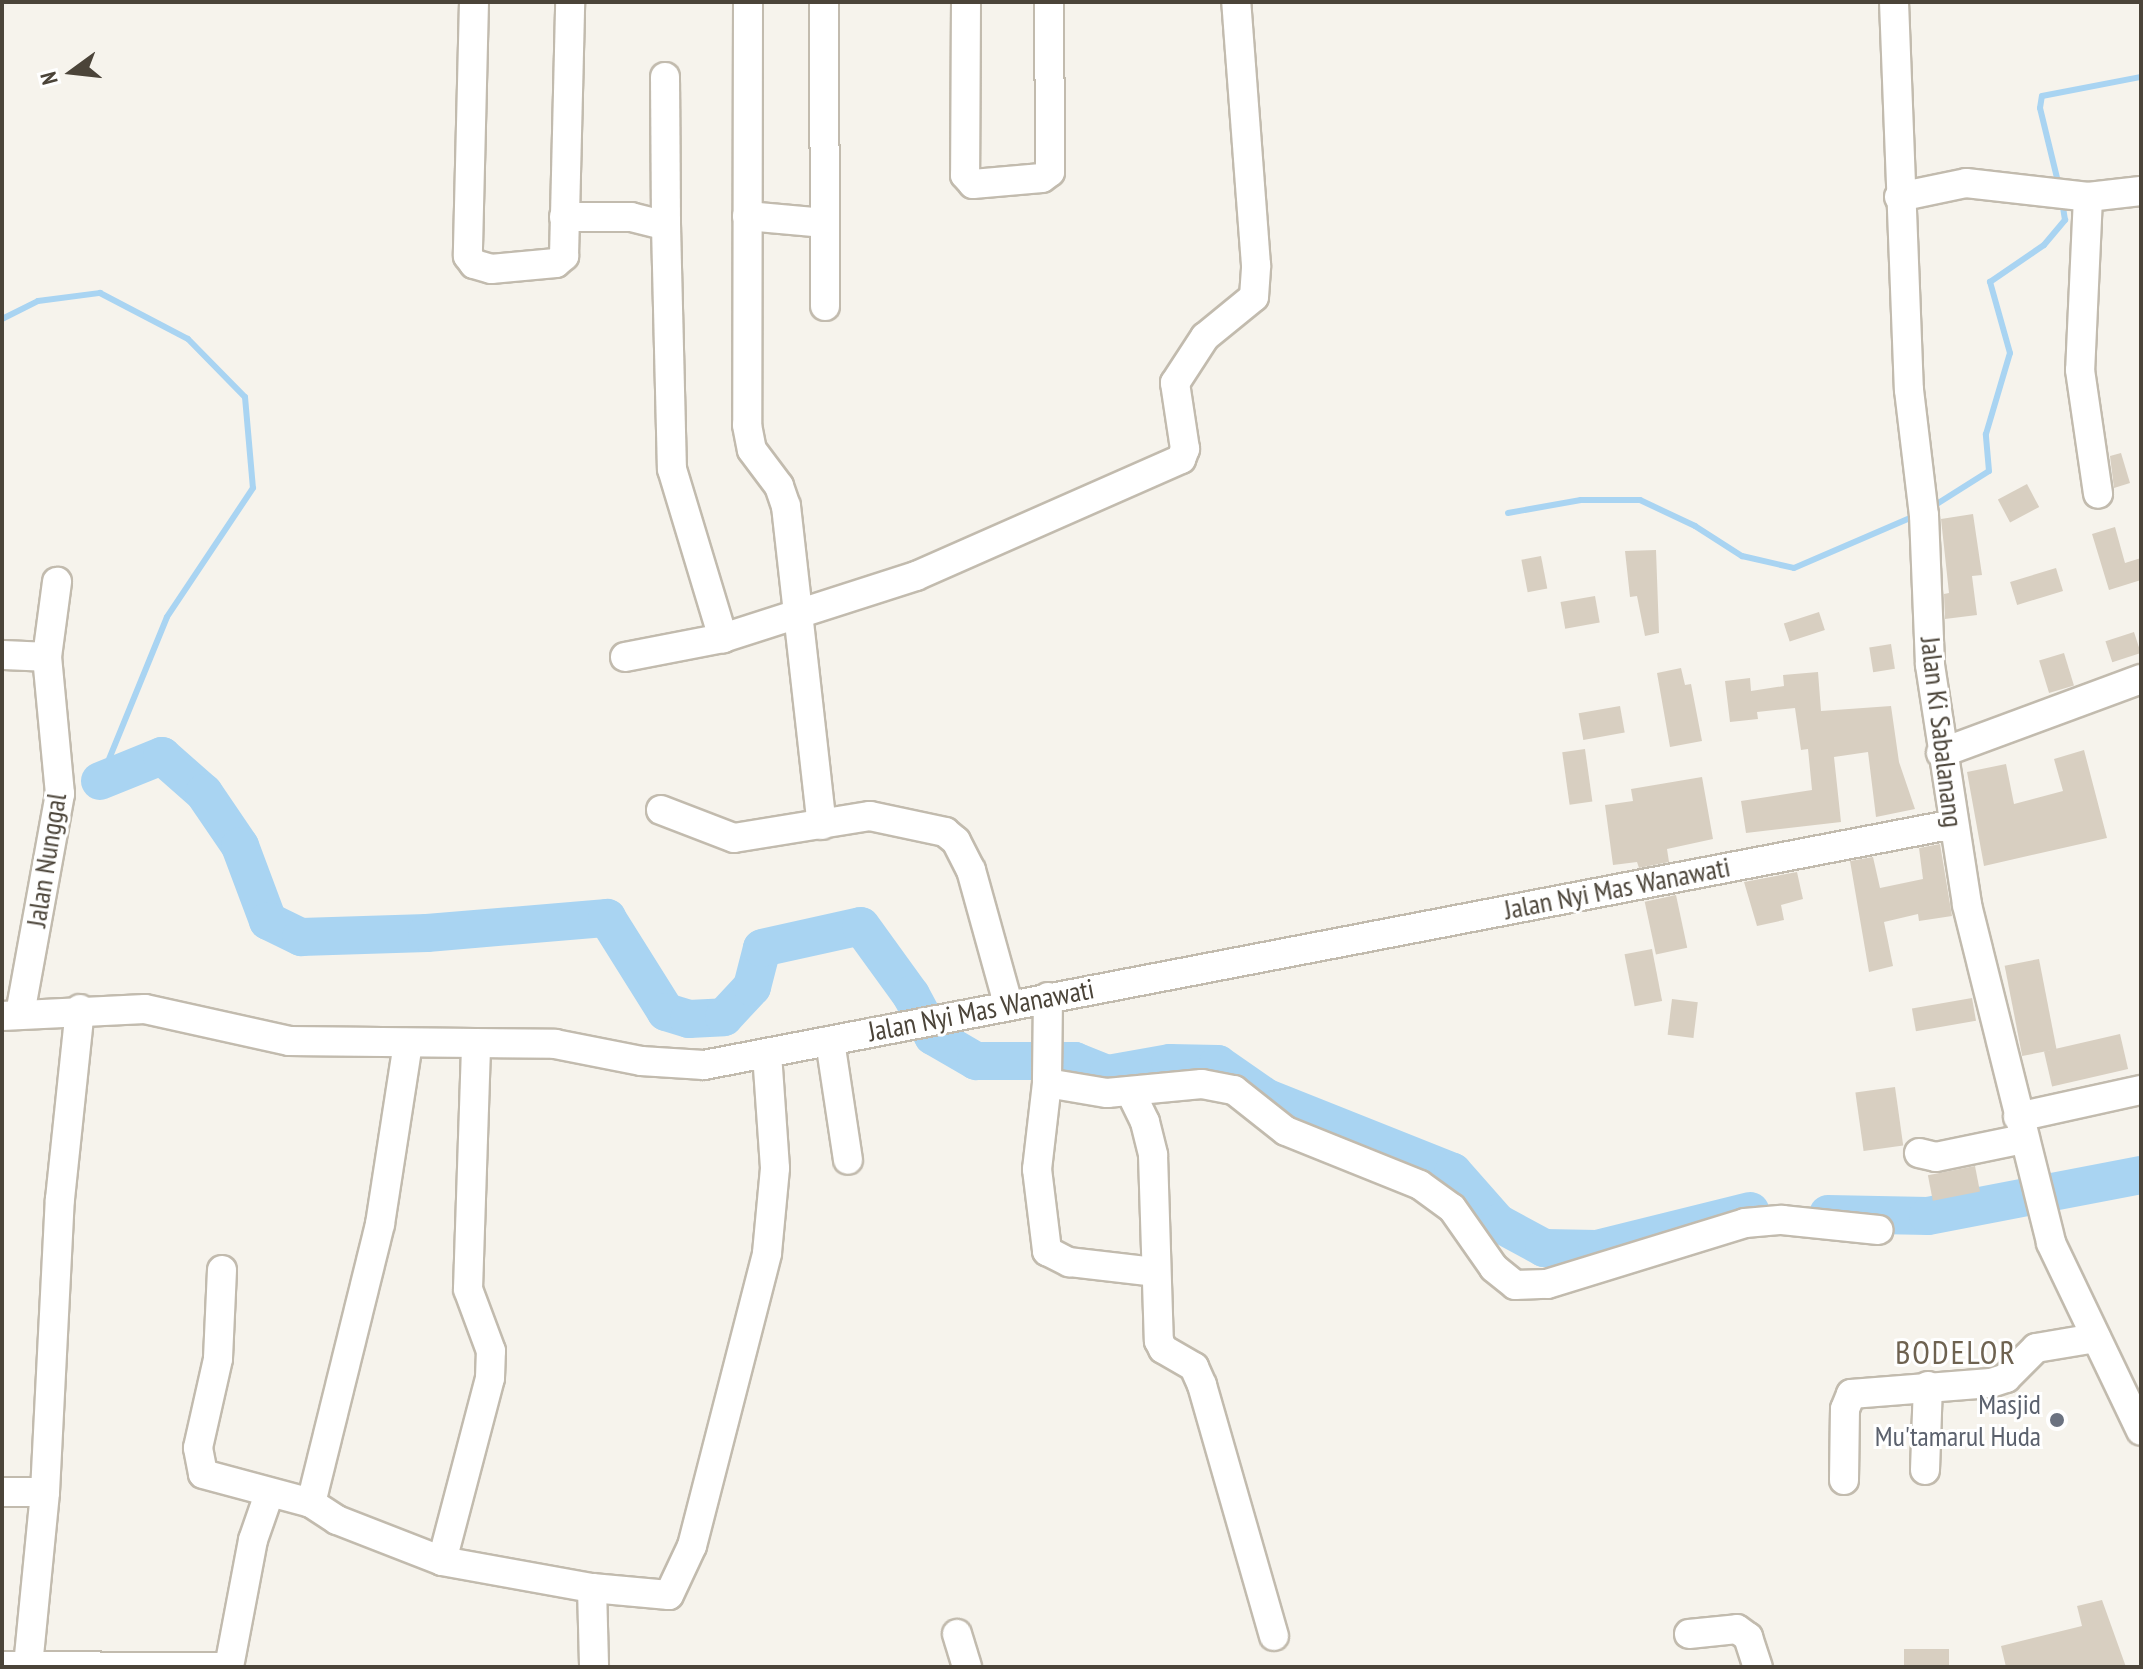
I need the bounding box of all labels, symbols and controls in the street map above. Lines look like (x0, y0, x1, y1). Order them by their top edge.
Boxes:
north arrow (32, 32, 112, 112)
text: N (34, 69, 64, 88)
street label: Jalan Ki Sabalanang (1914, 635, 1970, 829)
street label: Jalan Nunggal (19, 791, 73, 929)
street label: Jalan Nyi Mas Wanawati (1501, 850, 1733, 926)
street label: Jalan Nyi Mas Wanawati (865, 972, 1097, 1048)
district label: BODELOR (1895, 1333, 2017, 1371)
place label: Masjid Mu'tamarul Huda (1875, 1387, 2041, 1453)
marker: Masjid Mu'tamarul Huda (2048, 1411, 2066, 1429)

